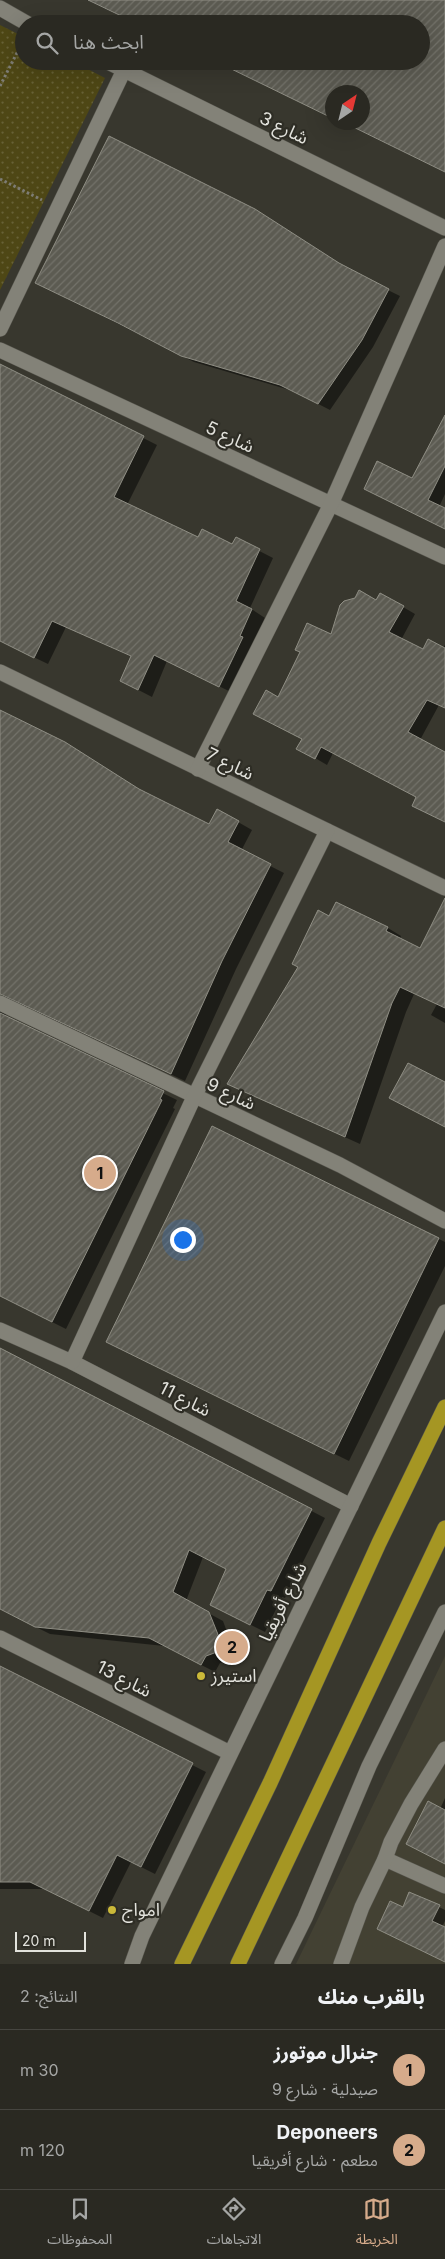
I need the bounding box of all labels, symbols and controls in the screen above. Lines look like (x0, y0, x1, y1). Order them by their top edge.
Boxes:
search box (15, 15, 430, 70)
icon: search (33, 29, 61, 57)
text: ابحث هنا (73, 31, 144, 54)
north arrow (325, 85, 370, 130)
street label: شارع 3 (255, 107, 312, 152)
street label: شارع 5 (201, 416, 258, 460)
street label: شارع 7 (201, 743, 257, 788)
street label: شارع 9 (202, 1073, 259, 1118)
pin: 1 (84, 1154, 116, 1192)
your location (170, 1227, 196, 1253)
street label: شارع 11 (154, 1377, 214, 1424)
street label: شارع أفريقيا (254, 1559, 314, 1646)
pin: 2 (216, 1628, 248, 1666)
street label: شارع 13 (92, 1656, 155, 1705)
place label: استيرز (210, 1665, 257, 1687)
marker: استيرز (195, 1670, 207, 1682)
place label: امواج (122, 1899, 160, 1923)
marker: امواج (106, 1904, 118, 1916)
scale bar (15, 1929, 86, 1952)
text: 20 m (22, 1932, 56, 1949)
text: بالقرب منك (318, 1984, 425, 2009)
text: النتائج: 2 (20, 1986, 78, 2006)
text: جنرال موتورز (274, 2041, 378, 2064)
text: 30 m (20, 2060, 59, 2080)
text: 1 (406, 2060, 412, 2080)
text: صيدلية · شارع 9 (272, 2079, 378, 2099)
text: Deponeers (276, 2121, 378, 2144)
text: 120 m (20, 2140, 65, 2160)
text: 2 (404, 2140, 414, 2160)
text: مطعم · شارع أفريقيا (252, 2150, 378, 2170)
tab: المحفوظات (47, 2195, 112, 2254)
tab: الاتجاهات (207, 2195, 261, 2254)
tab: الخريطة (356, 2195, 398, 2254)

